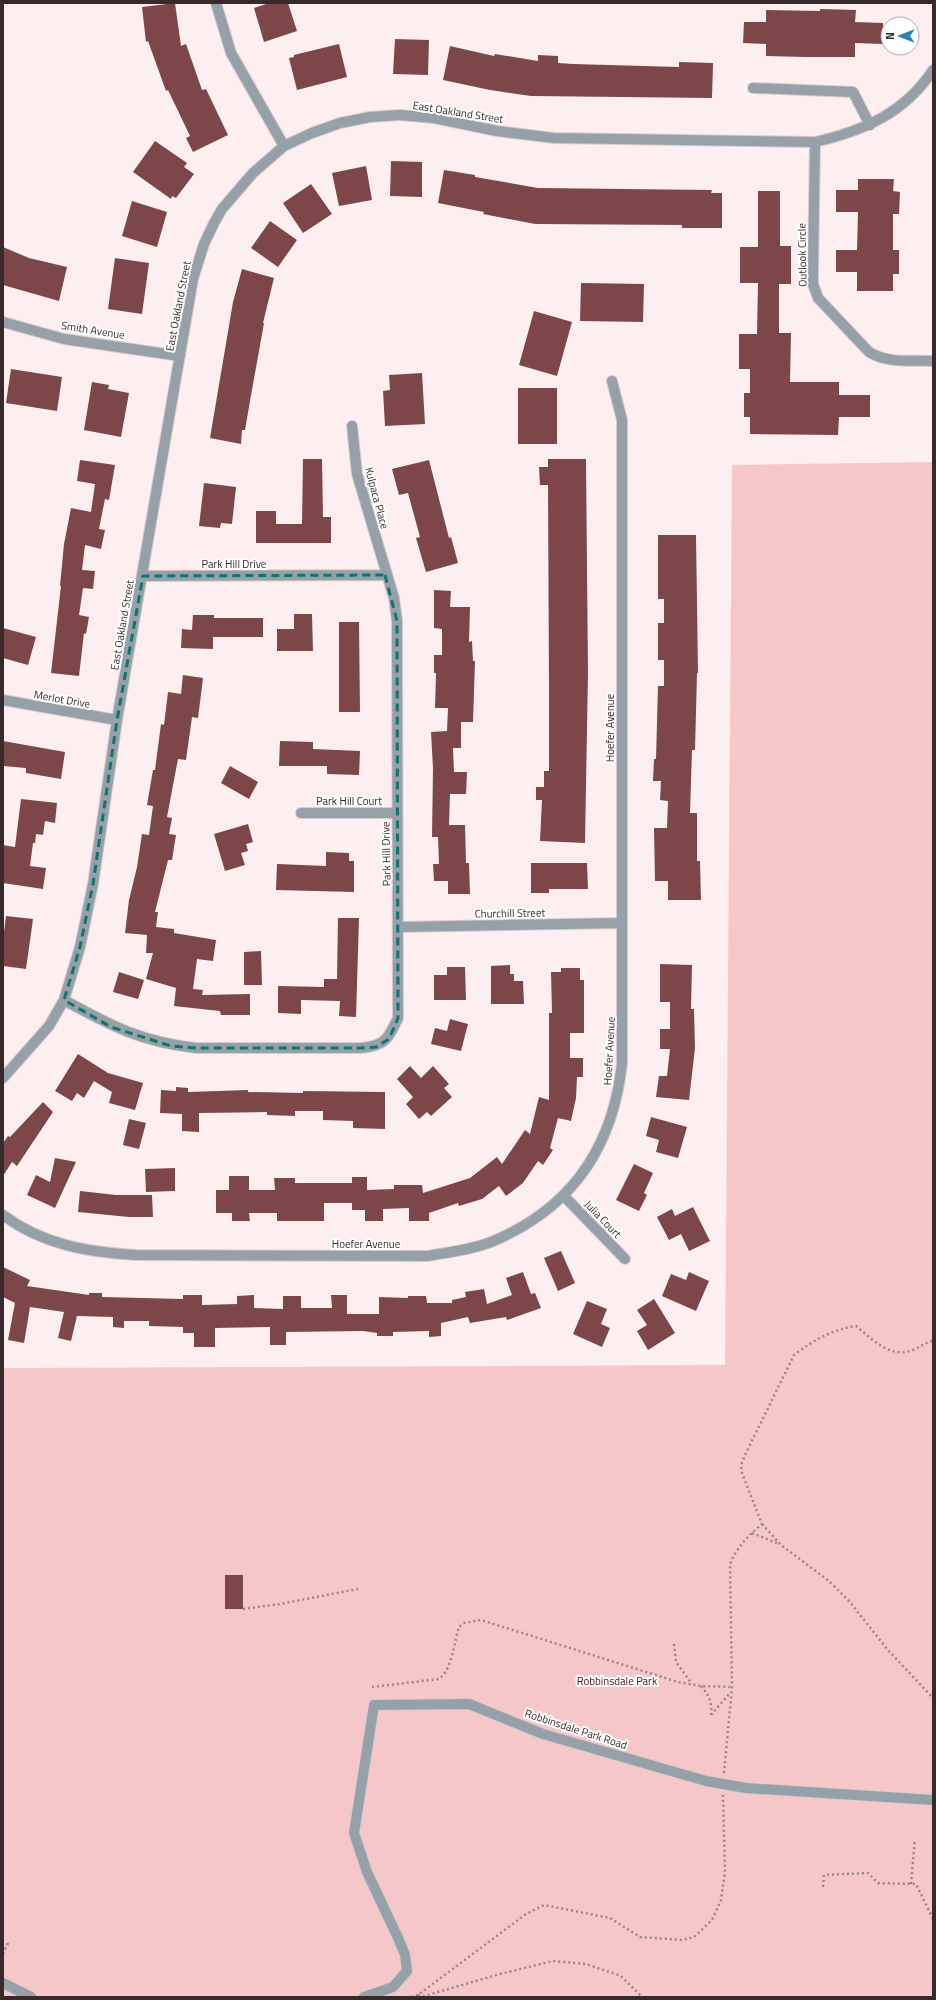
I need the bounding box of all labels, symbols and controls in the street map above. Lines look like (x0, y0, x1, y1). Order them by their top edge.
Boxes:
north arrow (880, 16, 920, 56)
text: N (882, 32, 898, 40)
street label: East Oakland Street (412, 97, 505, 127)
street label: Outlook Circle (793, 223, 811, 287)
street label: East Oakland Street (161, 259, 195, 352)
street label: Smith Avenue (60, 317, 126, 343)
street label: Kulpaca Place (361, 465, 393, 531)
street label: Park Hill Drive (202, 556, 267, 572)
street label: East Oakland Street (106, 578, 138, 671)
street label: Merlot Drive (32, 686, 92, 712)
street label: Hoefer Avenue (602, 693, 618, 762)
street label: Park Hill Court (316, 793, 382, 809)
street label: Park Hill Drive (377, 821, 395, 887)
street label: Churchill Street (475, 904, 545, 922)
street label: Hoefer Avenue (599, 1016, 619, 1086)
street label: Julia Court (581, 1197, 625, 1242)
street label: Hoefer Avenue (332, 1236, 401, 1252)
park label: Robbinsdale Park (577, 1673, 658, 1689)
street label: Robbinsdale Park Road (523, 1705, 629, 1753)

